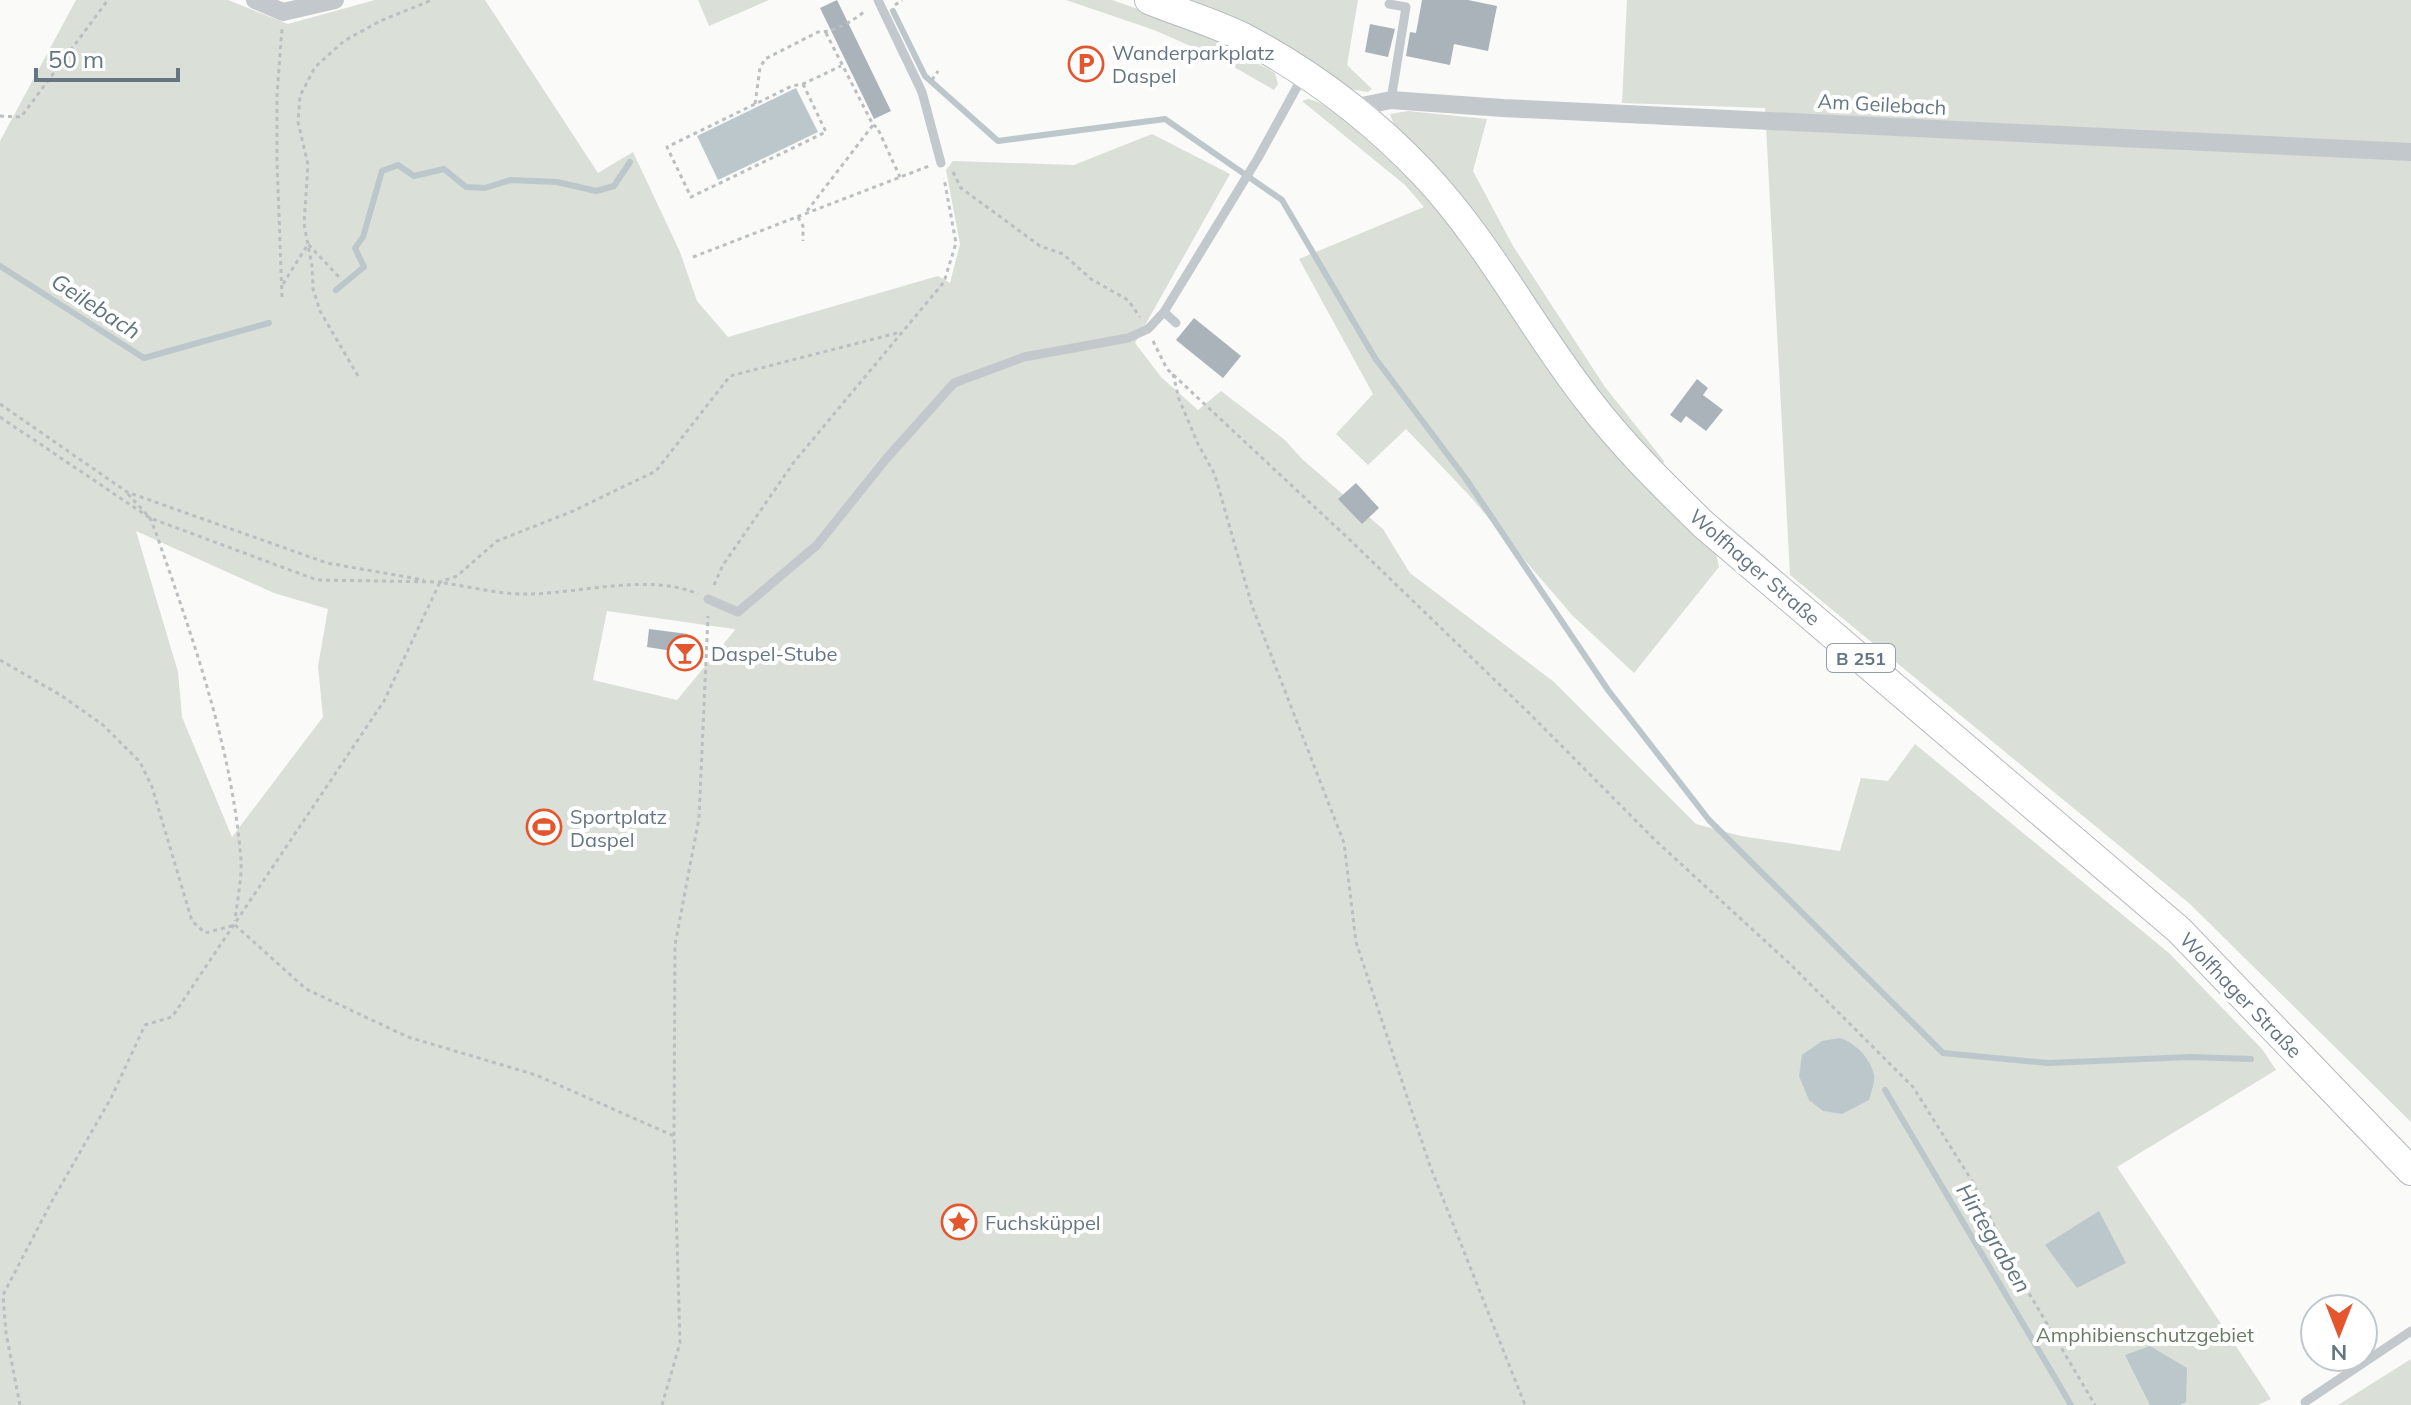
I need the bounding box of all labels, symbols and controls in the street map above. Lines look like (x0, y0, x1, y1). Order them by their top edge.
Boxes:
scale bar (36, 32, 178, 82)
place label: Wanderparkplatz Daspel (1112, 40, 1275, 88)
text: 50 m (48, 44, 104, 74)
parking icon: Wanderparkplatz Daspel (1067, 45, 1105, 83)
street label: Am Geilebach (1817, 88, 1947, 120)
water label: Geilebach (46, 267, 146, 345)
street label: Wolfhager Straße (1684, 503, 1826, 631)
bar icon: Daspel-Stube (666, 634, 704, 672)
place label: Daspel-Stube (711, 641, 838, 666)
road number: B 251 (1827, 644, 1895, 672)
place label: Sportplatz Daspel (570, 804, 667, 852)
sports icon: Sportplatz Daspel (525, 808, 563, 846)
street label: Wolfhager Straße (2175, 927, 2307, 1063)
water label: Hirtegraben (1950, 1178, 2038, 1298)
place icon: Fuchsküppel (940, 1203, 978, 1241)
place label: Fuchsküppel (985, 1210, 1101, 1235)
north arrow (2299, 1293, 2379, 1373)
park label: Amphibienschutzgebiet (2036, 1322, 2254, 1347)
text: N (2331, 1339, 2347, 1367)

